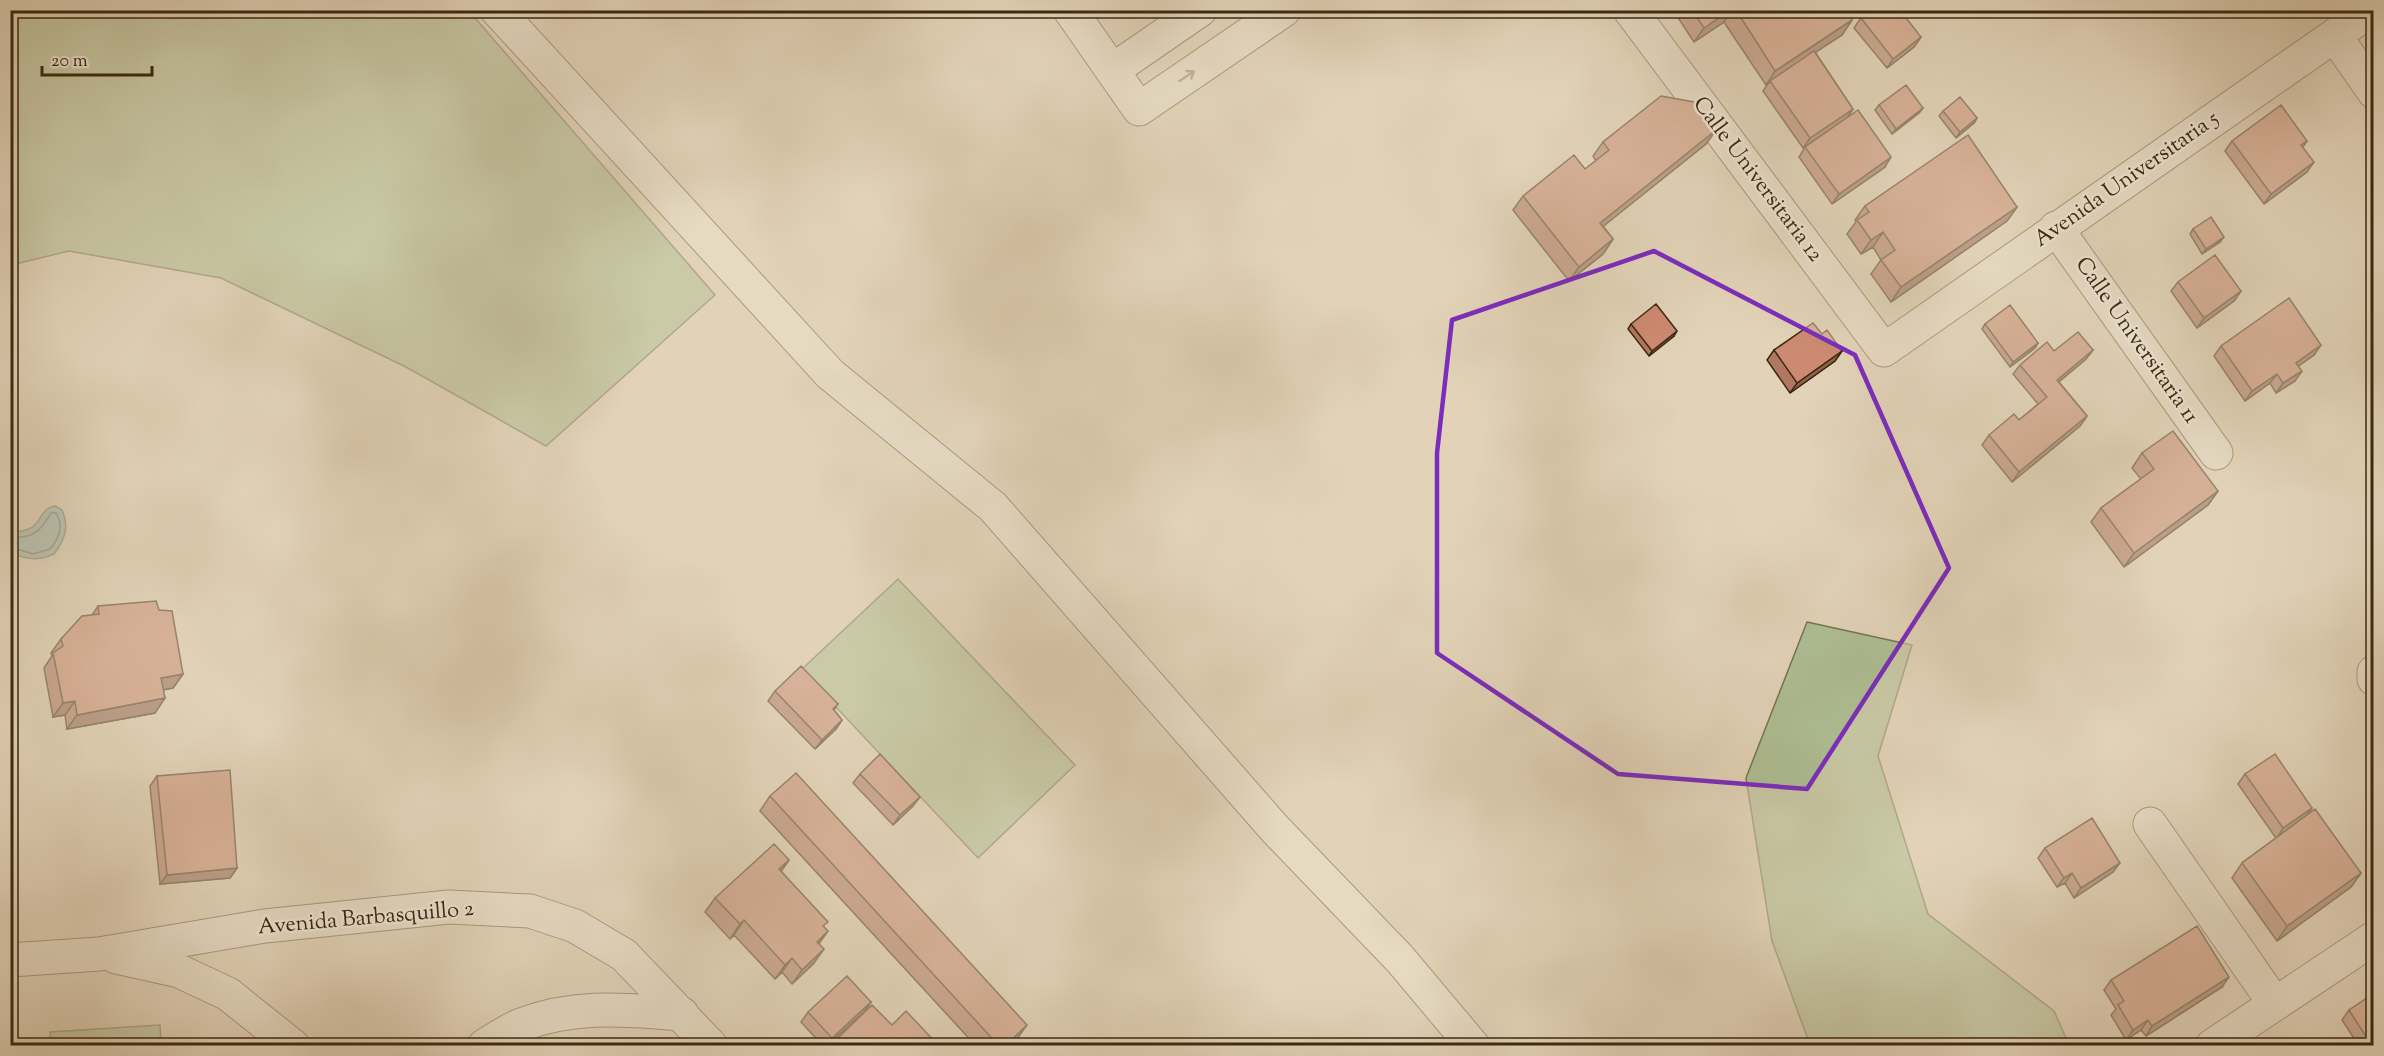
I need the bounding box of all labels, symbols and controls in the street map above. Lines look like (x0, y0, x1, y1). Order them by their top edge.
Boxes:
scale bar (42, 39, 152, 77)
text: 20 m (51, 49, 88, 75)
one-way arrow (1179, 70, 1195, 82)
street label: Calle Universitaria 12 (1684, 90, 1830, 270)
street label: Avenida Universitaria 5 (2028, 104, 2227, 256)
street label: Calle Universitaria 11 (2066, 251, 2206, 431)
street label: Avenida Barbasquillo 2 (257, 894, 475, 944)

